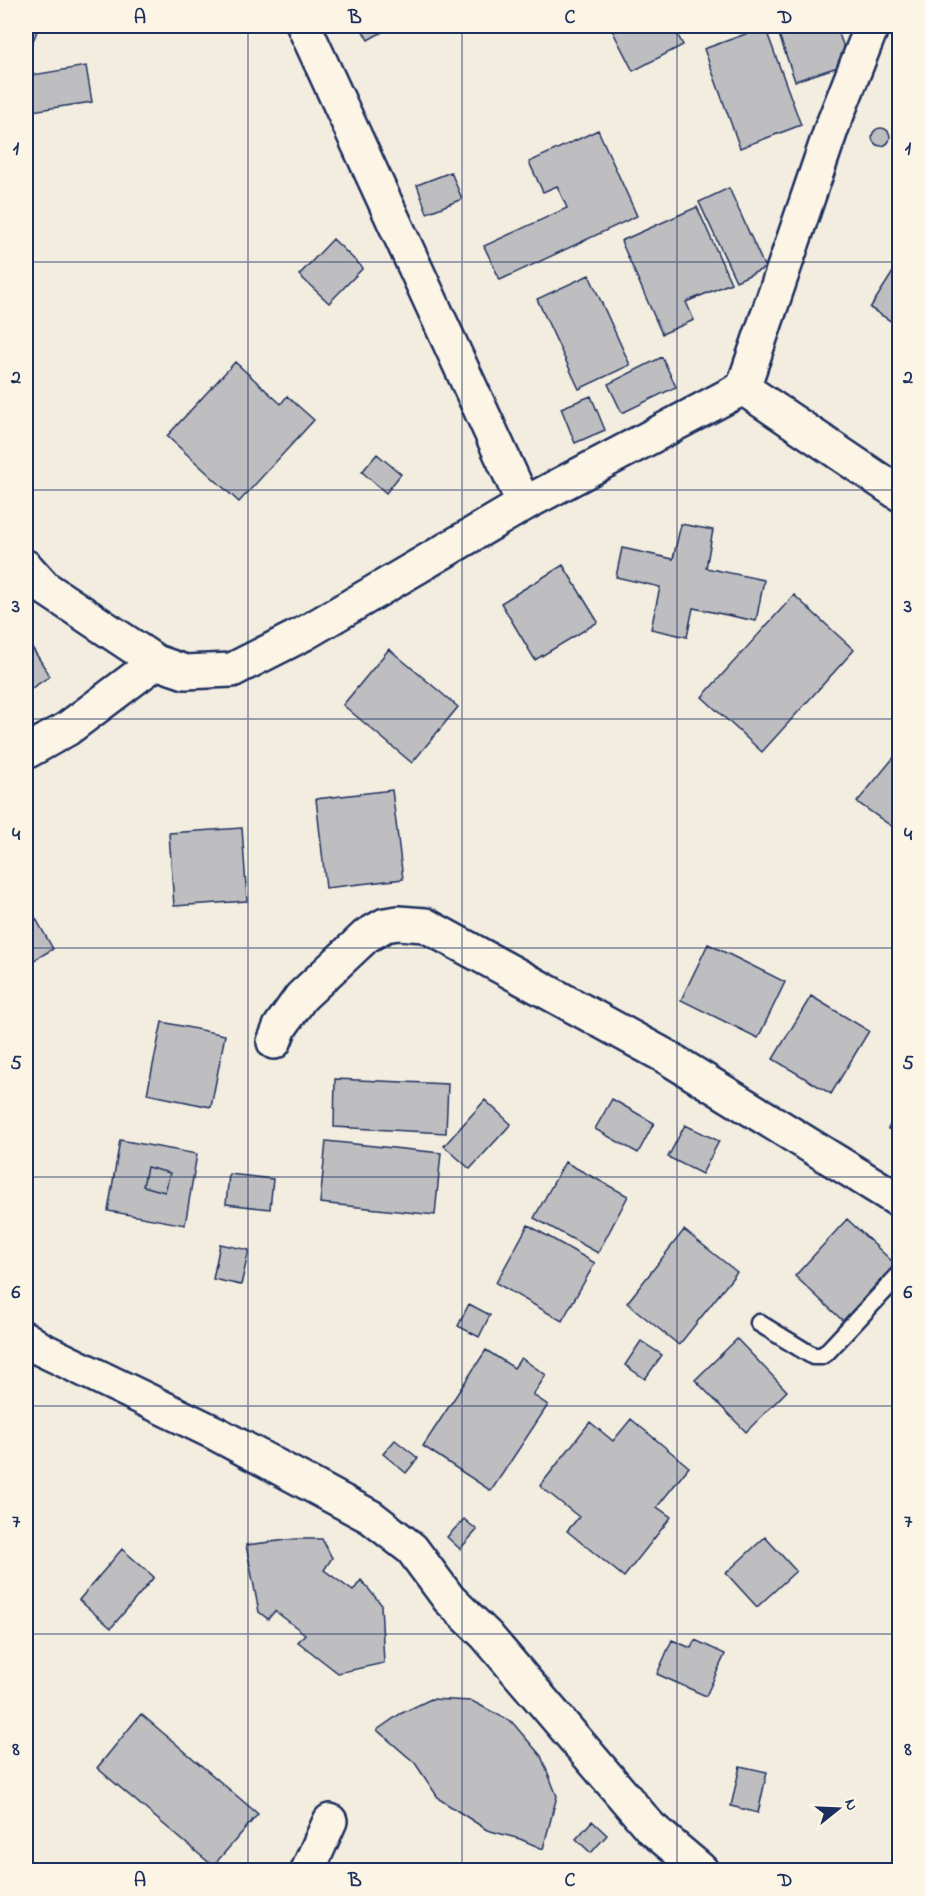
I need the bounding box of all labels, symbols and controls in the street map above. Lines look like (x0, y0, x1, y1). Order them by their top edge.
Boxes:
text: A (134, 4, 146, 33)
text: B (347, 4, 362, 33)
text: C (565, 4, 576, 33)
text: D (777, 4, 792, 33)
text: 1 (13, 135, 20, 164)
text: 1 (905, 135, 912, 164)
text: 2 (10, 364, 21, 393)
text: 2 (902, 364, 913, 393)
text: 3 (11, 593, 20, 622)
text: 3 (903, 593, 912, 622)
text: 4 (12, 821, 21, 850)
text: 4 (904, 821, 913, 850)
text: 5 (10, 1050, 22, 1079)
text: 5 (902, 1050, 914, 1079)
text: 6 (12, 1279, 21, 1308)
text: 6 (904, 1279, 913, 1308)
text: 7 (12, 1508, 21, 1537)
text: 7 (904, 1508, 913, 1537)
text: 8 (11, 1736, 20, 1765)
text: 8 (903, 1736, 912, 1765)
north arrow (808, 1779, 868, 1839)
text: N (837, 1796, 864, 1814)
text: A (134, 1867, 146, 1896)
text: B (347, 1867, 362, 1896)
text: C (565, 1867, 576, 1896)
text: D (777, 1867, 792, 1896)

